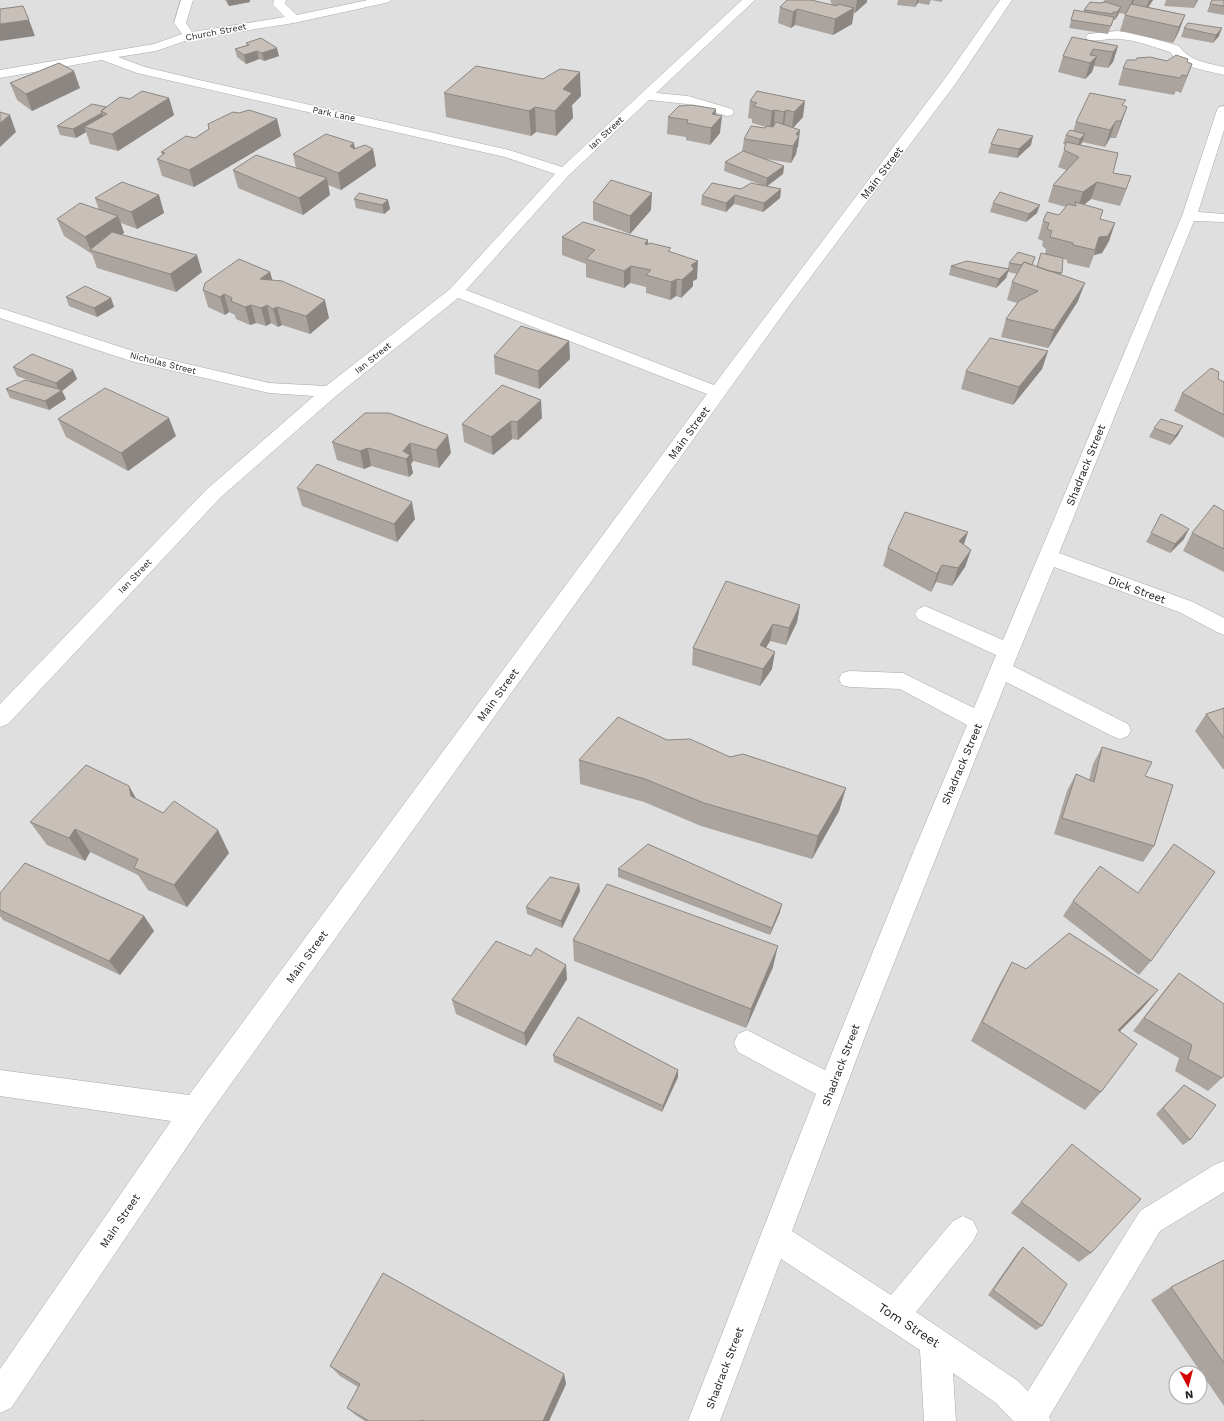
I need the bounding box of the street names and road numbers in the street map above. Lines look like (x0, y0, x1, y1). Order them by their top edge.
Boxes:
street label: Church Street (185, 21, 247, 43)
street label: Park Lane (312, 105, 356, 123)
street label: Ian Street (587, 114, 625, 151)
street label: Main Street (858, 144, 906, 202)
street label: Ian Street (353, 340, 393, 376)
street label: Nicholas Street (129, 350, 197, 376)
street label: Main Street (665, 404, 713, 462)
street label: Shadrack Street (1064, 422, 1108, 508)
street label: Ian Street (116, 557, 154, 595)
street label: Dick Street (1107, 574, 1168, 606)
street label: Main Street (474, 666, 522, 724)
street label: Shadrack Street (939, 721, 985, 806)
street label: Main Street (283, 928, 331, 986)
street label: Shadrack Street (819, 1022, 863, 1108)
street label: Main Street (97, 1191, 143, 1250)
street label: Tom Street (875, 1300, 943, 1351)
street label: Shadrack Street (703, 1325, 747, 1411)

